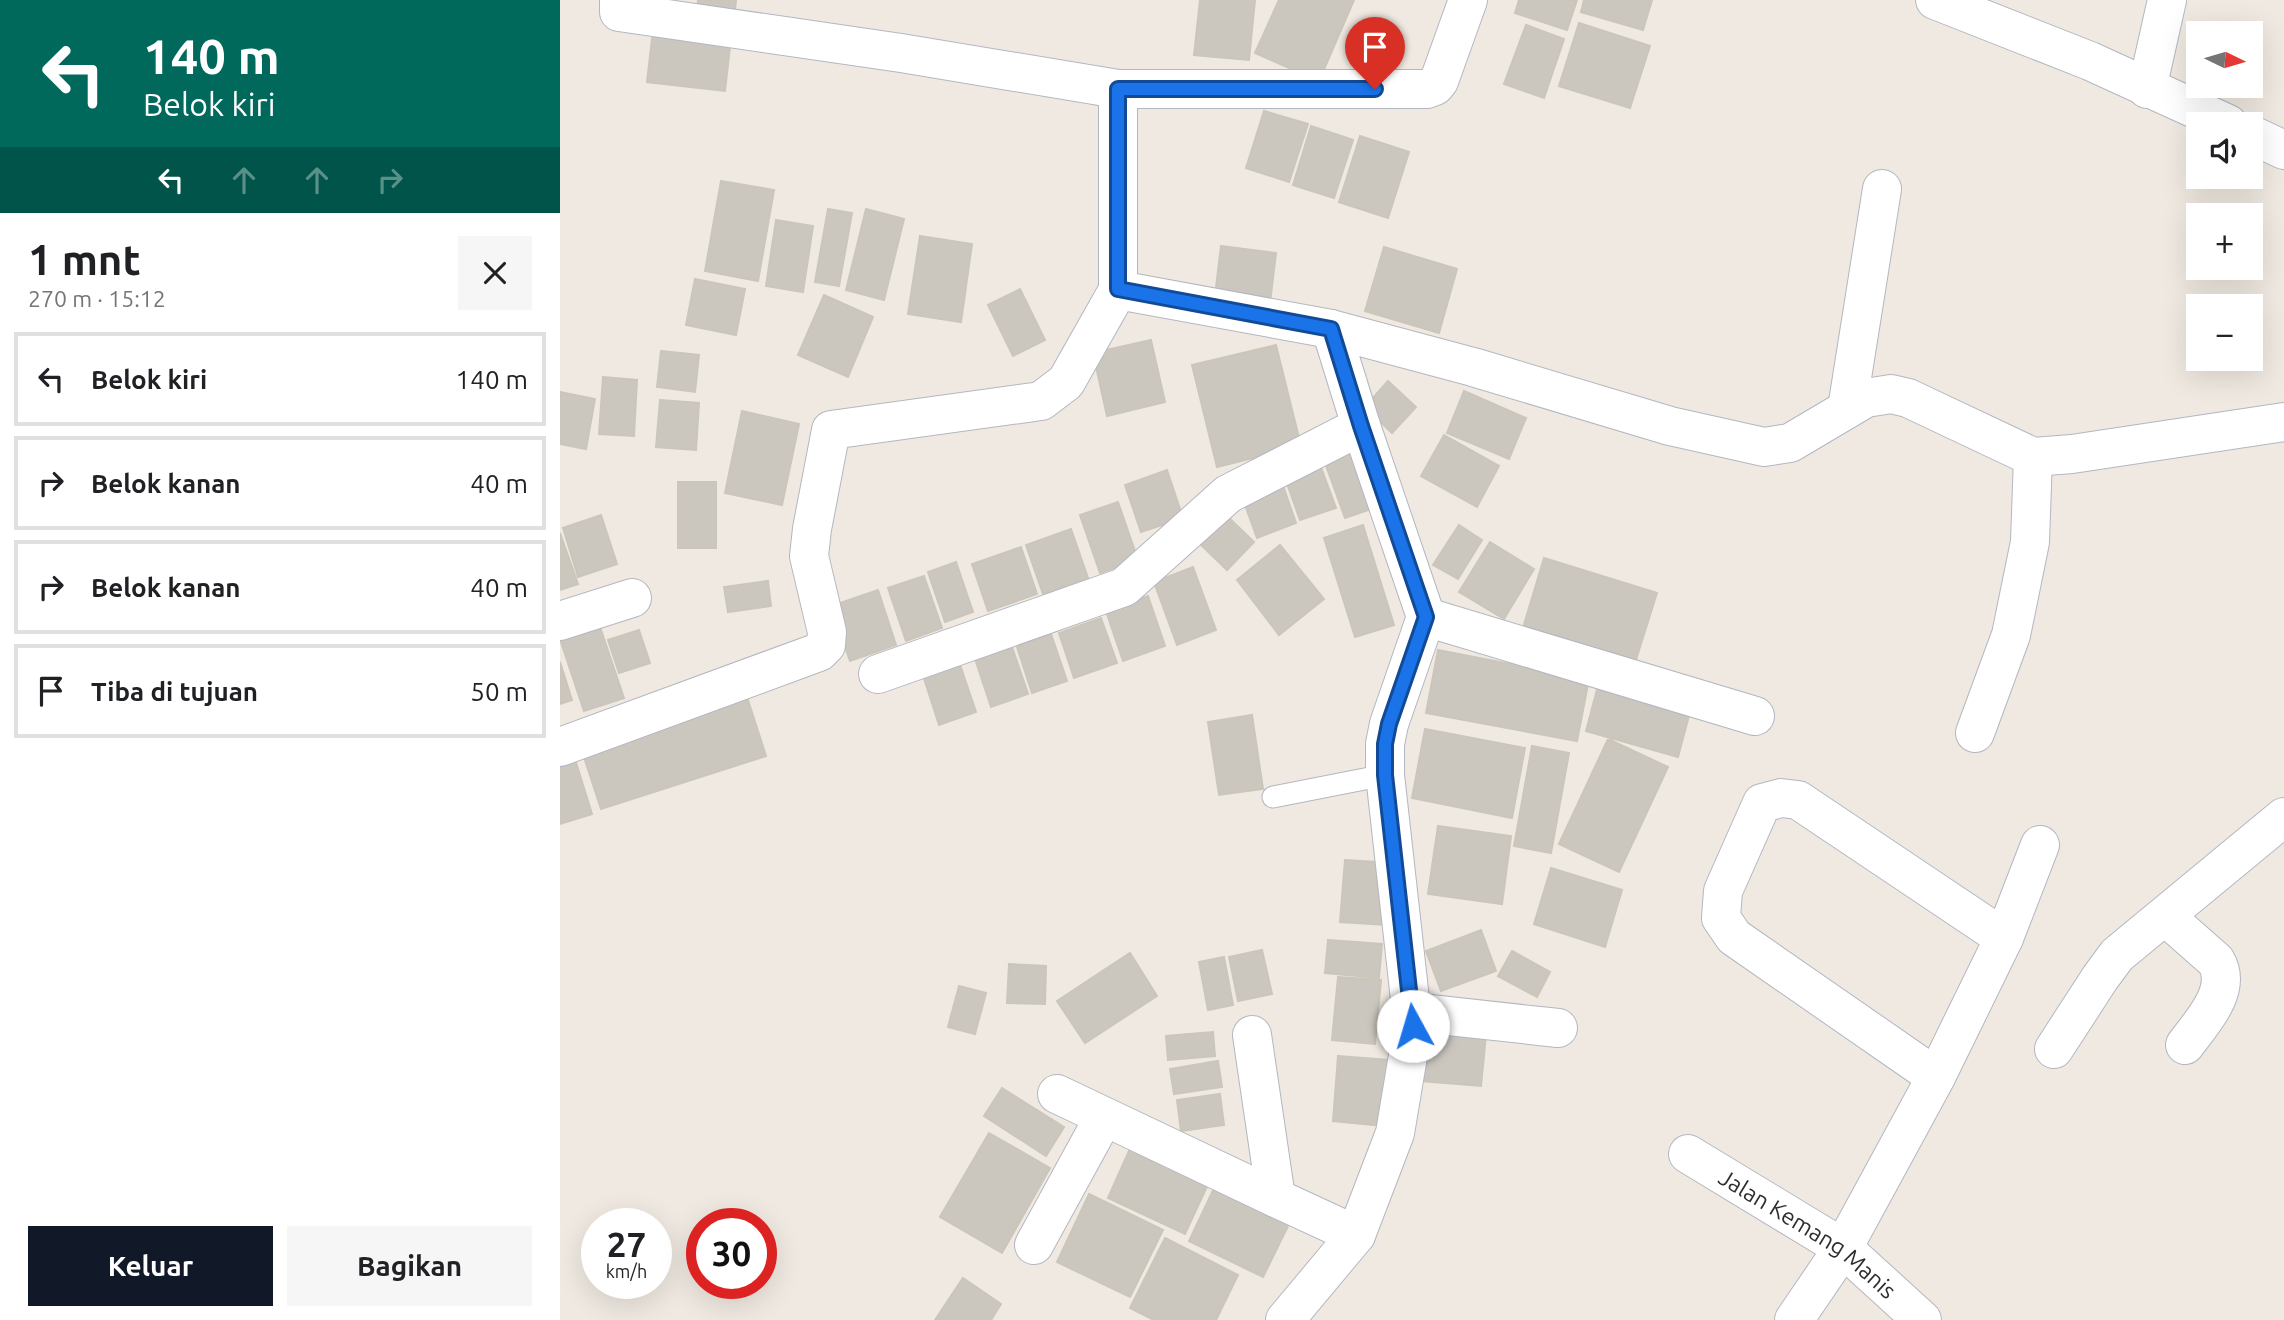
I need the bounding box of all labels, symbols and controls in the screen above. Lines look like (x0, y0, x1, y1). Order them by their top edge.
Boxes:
pin (1345, 17, 1405, 89)
north arrow (2186, 21, 2263, 98)
map controls (2186, 21, 2263, 371)
icon: left (28, 28, 119, 119)
text: 140 m (143, 28, 280, 83)
icon: arrive (1356, 28, 1394, 66)
text: Belok kiri (143, 86, 275, 122)
button: sound (2186, 112, 2263, 189)
icon: left (152, 161, 190, 199)
icon: ahead (225, 161, 263, 199)
icon: ahead (298, 161, 336, 199)
icon: right (371, 161, 409, 199)
button: + (2186, 203, 2263, 280)
text: 1 mnt (28, 236, 141, 283)
button: close (458, 236, 532, 310)
text: 270 m · 15:12 (28, 286, 166, 311)
button: − (2186, 294, 2263, 371)
icon: left (32, 360, 70, 398)
text: Belok kiri (91, 365, 207, 394)
text: 140 m (456, 365, 528, 394)
icon: right (32, 464, 70, 502)
text: Belok kanan (91, 469, 241, 498)
text: 40 m (470, 469, 528, 498)
icon: right (32, 568, 70, 606)
text: Belok kanan (91, 573, 241, 602)
text: 40 m (470, 573, 528, 602)
icon: arrive (32, 672, 70, 710)
text: Tiba di tujuan (91, 677, 258, 706)
text: 50 m (470, 677, 528, 706)
position arrow (1376, 989, 1450, 1063)
street label: Jalan Kemang Manis (1715, 1164, 1901, 1303)
speed limit sign: 30 (686, 1208, 777, 1299)
text: 27 (607, 1224, 646, 1264)
button: Keluar (28, 1226, 273, 1306)
button: Bagikan (287, 1226, 532, 1306)
text: km/h (606, 1261, 647, 1281)

